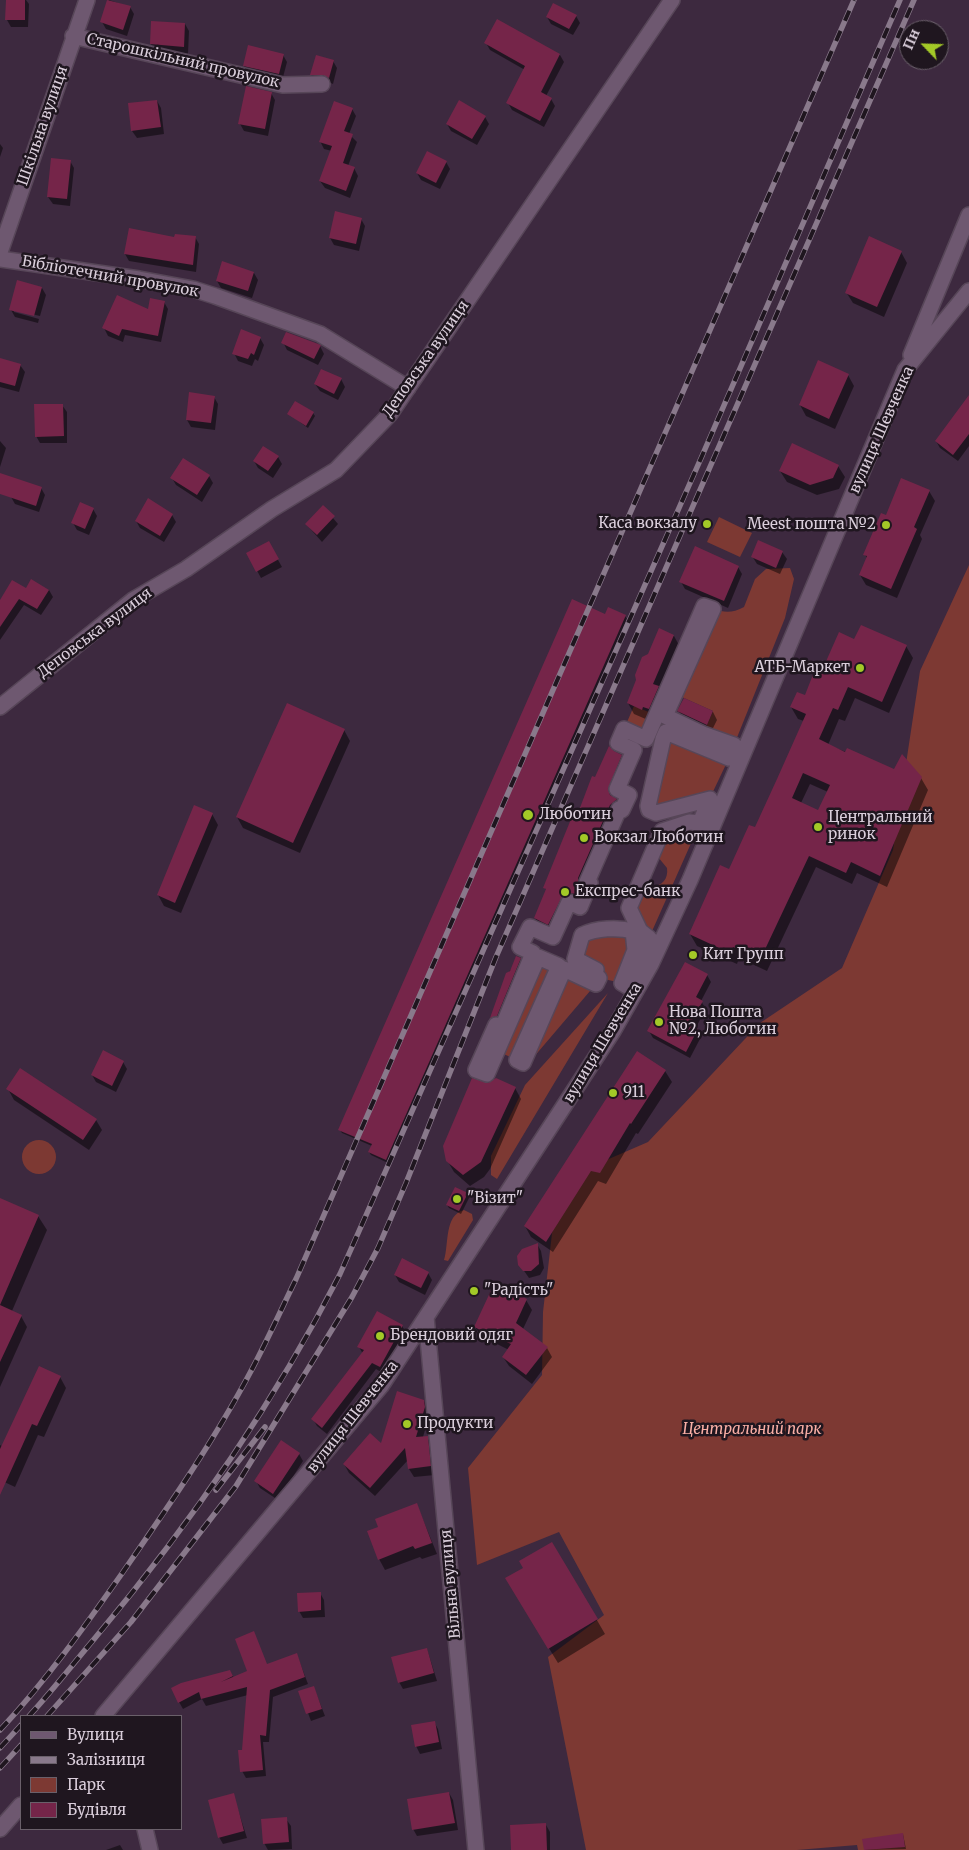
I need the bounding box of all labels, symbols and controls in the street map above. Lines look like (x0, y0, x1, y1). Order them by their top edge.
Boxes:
north arrow (899, 20, 949, 70)
text: Пн (899, 26, 924, 53)
street label: Старошкільний провулок (85, 30, 281, 92)
street label: Шкільна вулиця (14, 64, 72, 188)
street label: Бібліотечний провулок (20, 253, 200, 301)
street label: Деповська вулиця (379, 297, 473, 421)
street label: вулиця Шевченка (846, 364, 918, 496)
place label: Каса вокзалу (598, 515, 697, 533)
place label: Meest пошта №2 (747, 516, 876, 534)
marker: Каса вокзалу (701, 518, 713, 530)
marker: Meest пошта №2 (880, 519, 892, 531)
street label: Деповська вулиця (34, 584, 156, 682)
place label: АТБ-Маркет (755, 659, 850, 677)
marker: АТБ-Маркет (854, 662, 866, 674)
place label: Люботин (539, 806, 611, 824)
marker: Люботин (521, 808, 535, 822)
place label: Центральний ринок (828, 809, 933, 844)
marker: Центральний ринок (812, 821, 824, 833)
place label: Вокзал Люботин (594, 829, 723, 847)
marker: Вокзал Люботин (578, 832, 590, 844)
place label: Експрес-банк (575, 883, 681, 901)
marker: Експрес-банк (559, 886, 571, 898)
place label: Кит Групп (703, 946, 784, 964)
marker: Кит Групп (687, 949, 699, 961)
street label: вулиця Шевченка (560, 980, 646, 1106)
place label: Нова Пошта №2, Люботин (669, 1004, 777, 1039)
marker: Нова Пошта №2, Люботин (653, 1016, 665, 1028)
place label: 911 (623, 1084, 645, 1102)
marker: 911 (607, 1087, 619, 1099)
place label: "Візит" (467, 1190, 523, 1208)
marker: "Візит" (451, 1193, 463, 1205)
place label: "Радість" (484, 1282, 553, 1300)
marker: "Радість" (468, 1285, 480, 1297)
place label: Брендовий одяг (390, 1327, 513, 1345)
marker: Брендовий одяг (374, 1330, 386, 1342)
street label: вулиця Шевченка (304, 1358, 402, 1476)
place label: Продукти (417, 1415, 493, 1433)
marker: Продукти (401, 1418, 413, 1430)
park label: Центральний парк (683, 1421, 821, 1439)
street label: Вільна вулиця (437, 1529, 465, 1639)
legend (20, 1715, 182, 1830)
text: Вулиця (67, 1725, 124, 1744)
text: Залізниця (67, 1750, 145, 1769)
text: Парк (67, 1775, 105, 1794)
text: Будівля (67, 1800, 126, 1819)

